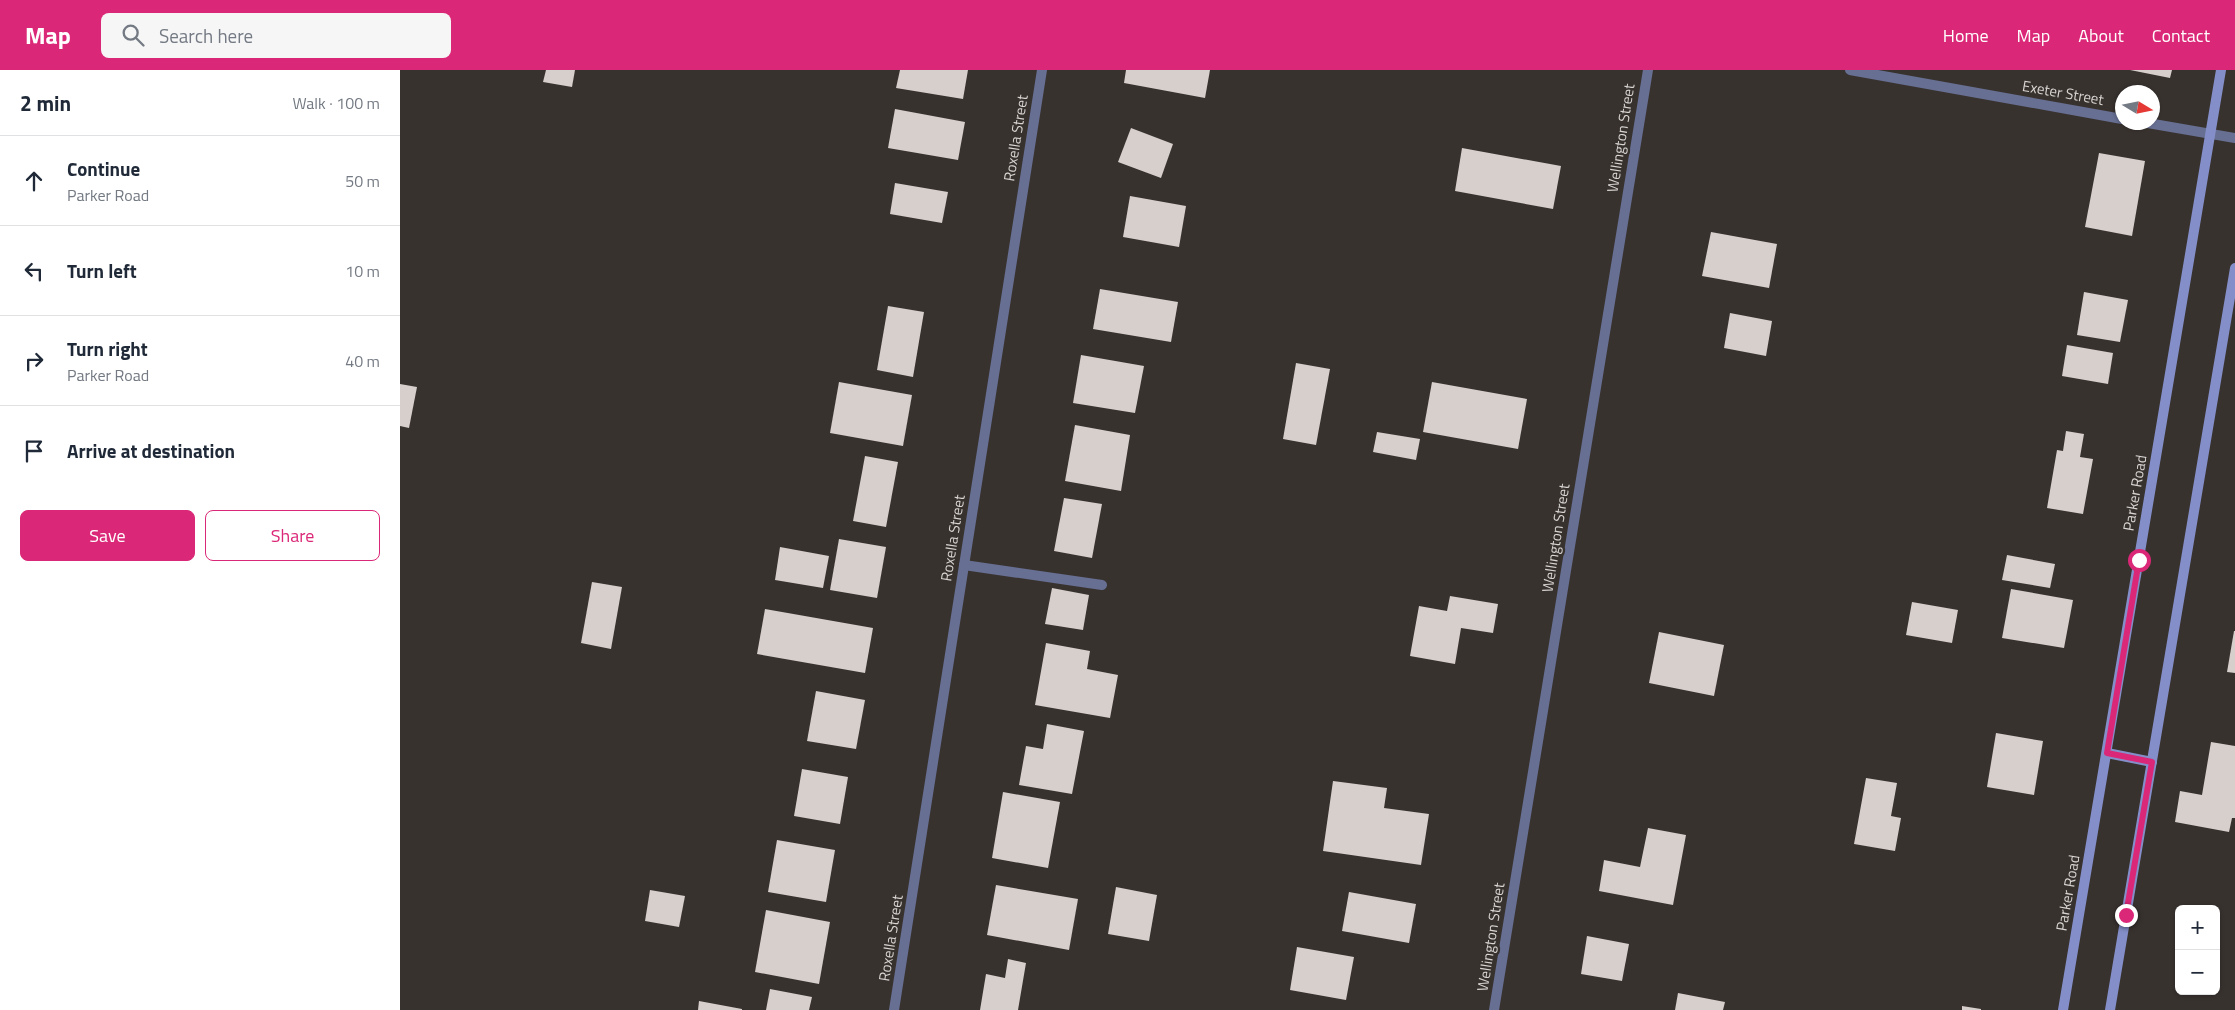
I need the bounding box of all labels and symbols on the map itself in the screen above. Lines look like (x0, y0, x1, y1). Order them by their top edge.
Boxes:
street label: Exeter Street (2020, 74, 2106, 111)
street label: Wellington Street (1601, 81, 1641, 194)
north arrow (2115, 85, 2160, 130)
street label: Roxella Street (997, 92, 1034, 183)
street label: Parker Road (2116, 453, 2153, 533)
street label: Wellington Street (1536, 481, 1576, 594)
street label: Roxella Street (934, 492, 971, 583)
route start (2128, 549, 2151, 572)
street label: Parker Road (2049, 853, 2086, 933)
street label: Wellington Street (1471, 880, 1511, 993)
street label: Roxella Street (872, 892, 909, 983)
route end (2115, 904, 2138, 927)

